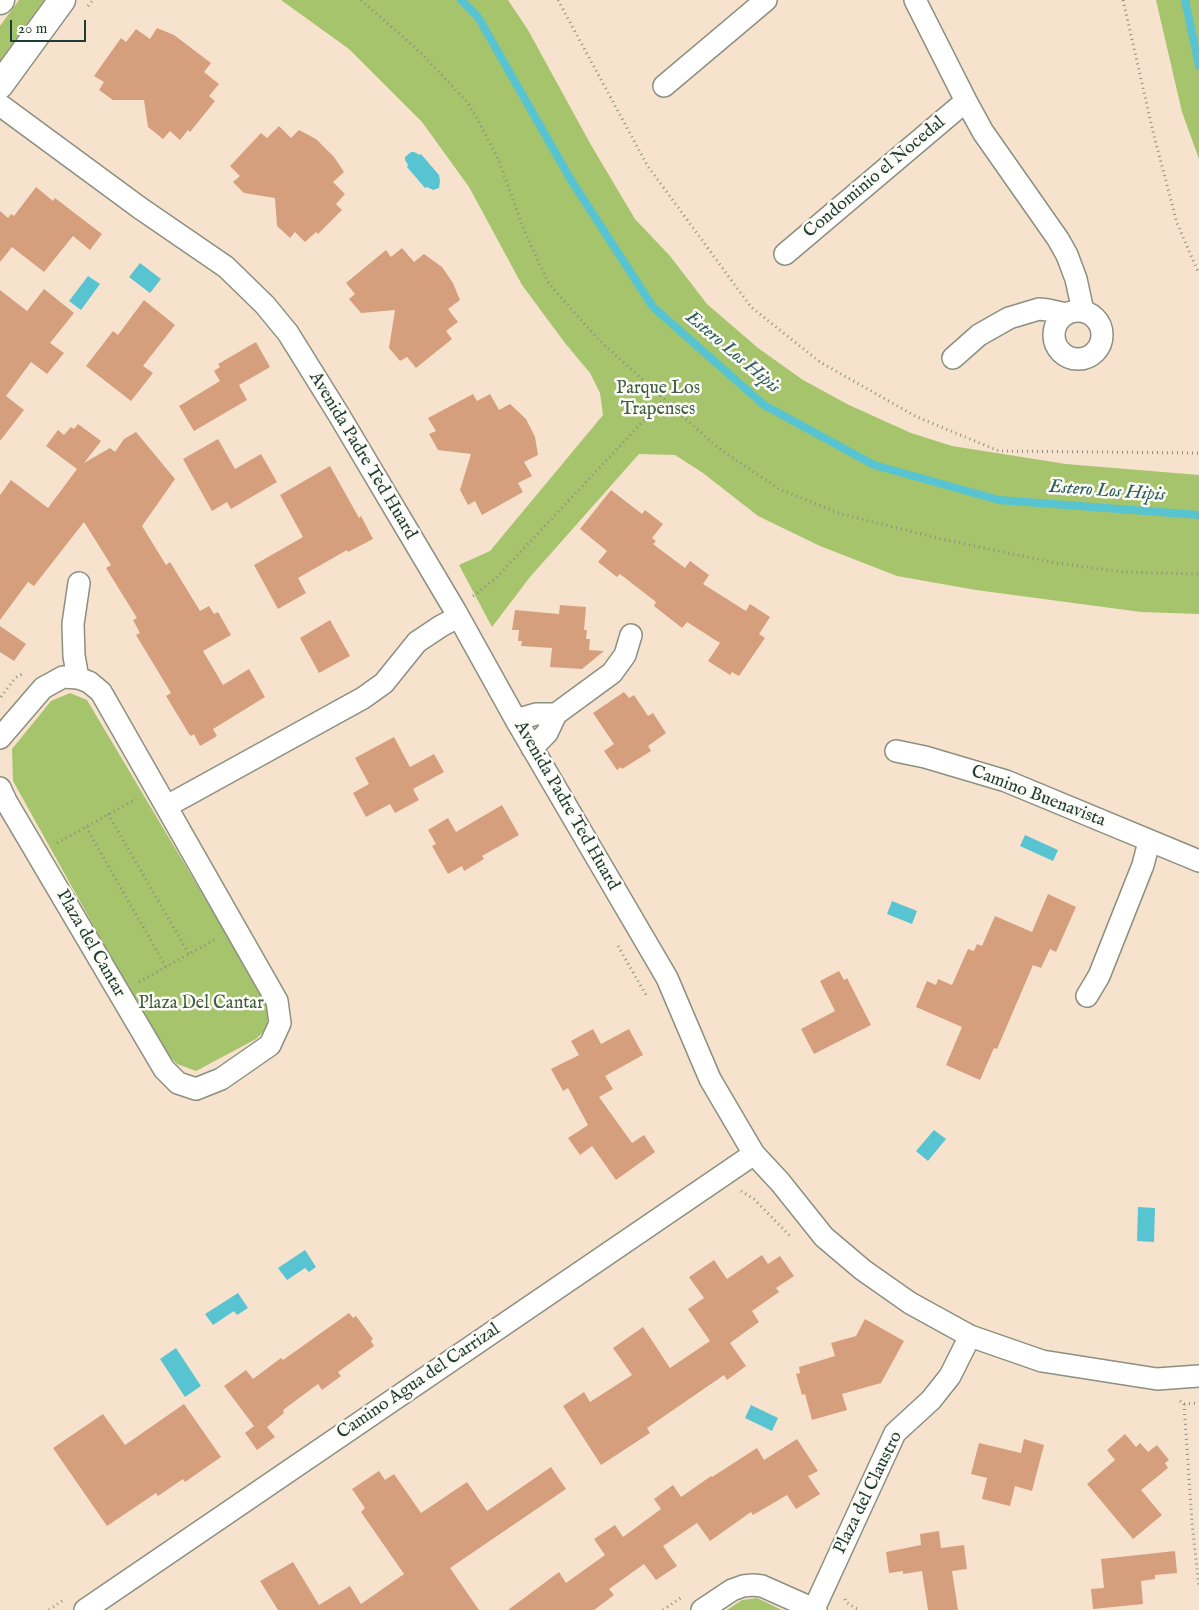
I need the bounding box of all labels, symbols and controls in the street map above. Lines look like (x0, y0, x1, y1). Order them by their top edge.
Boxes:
scale bar (12, 10, 89, 42)
text: 20 m (18, 19, 47, 38)
street label: Condominio el Nocedal (800, 112, 950, 244)
water label: Estero Los Hipis (680, 307, 784, 399)
street label: Avenida Padre Ted Huard (303, 368, 421, 544)
park label: Parque Los Trapenses (616, 378, 700, 420)
water label: Estero Los Hipis (1048, 477, 1166, 507)
street label: Avenida Padre Ted Huard (509, 718, 623, 894)
street label: Camino Buenavista (968, 761, 1108, 833)
street label: Plaza del Cantar (50, 886, 130, 1002)
park label: Plaza Del Cantar (138, 993, 264, 1015)
street label: Camino Agua del Carrizal (333, 1319, 505, 1445)
street label: Plaza del Claustro (830, 1428, 908, 1558)

